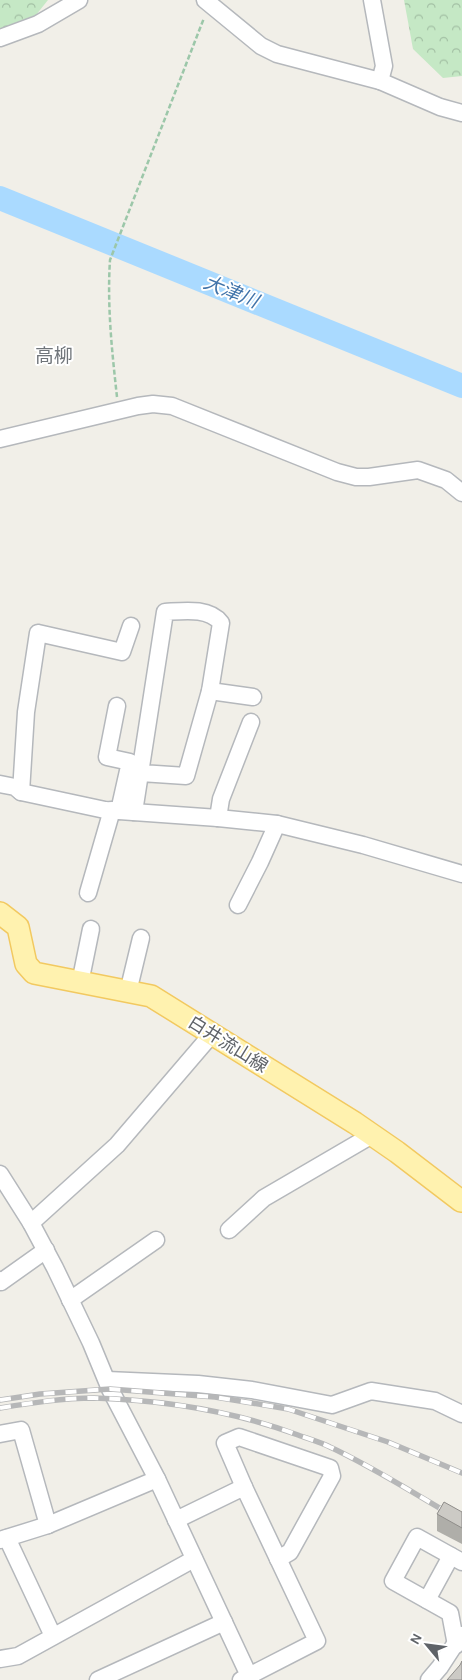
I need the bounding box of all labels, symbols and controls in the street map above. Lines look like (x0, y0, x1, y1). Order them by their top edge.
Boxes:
water label: 大津川 (200, 271, 263, 314)
district label: 高柳 (35, 345, 73, 367)
street label: 白井流山線 (184, 1011, 272, 1077)
north arrow (402, 1620, 452, 1670)
text: N (406, 1630, 426, 1647)

